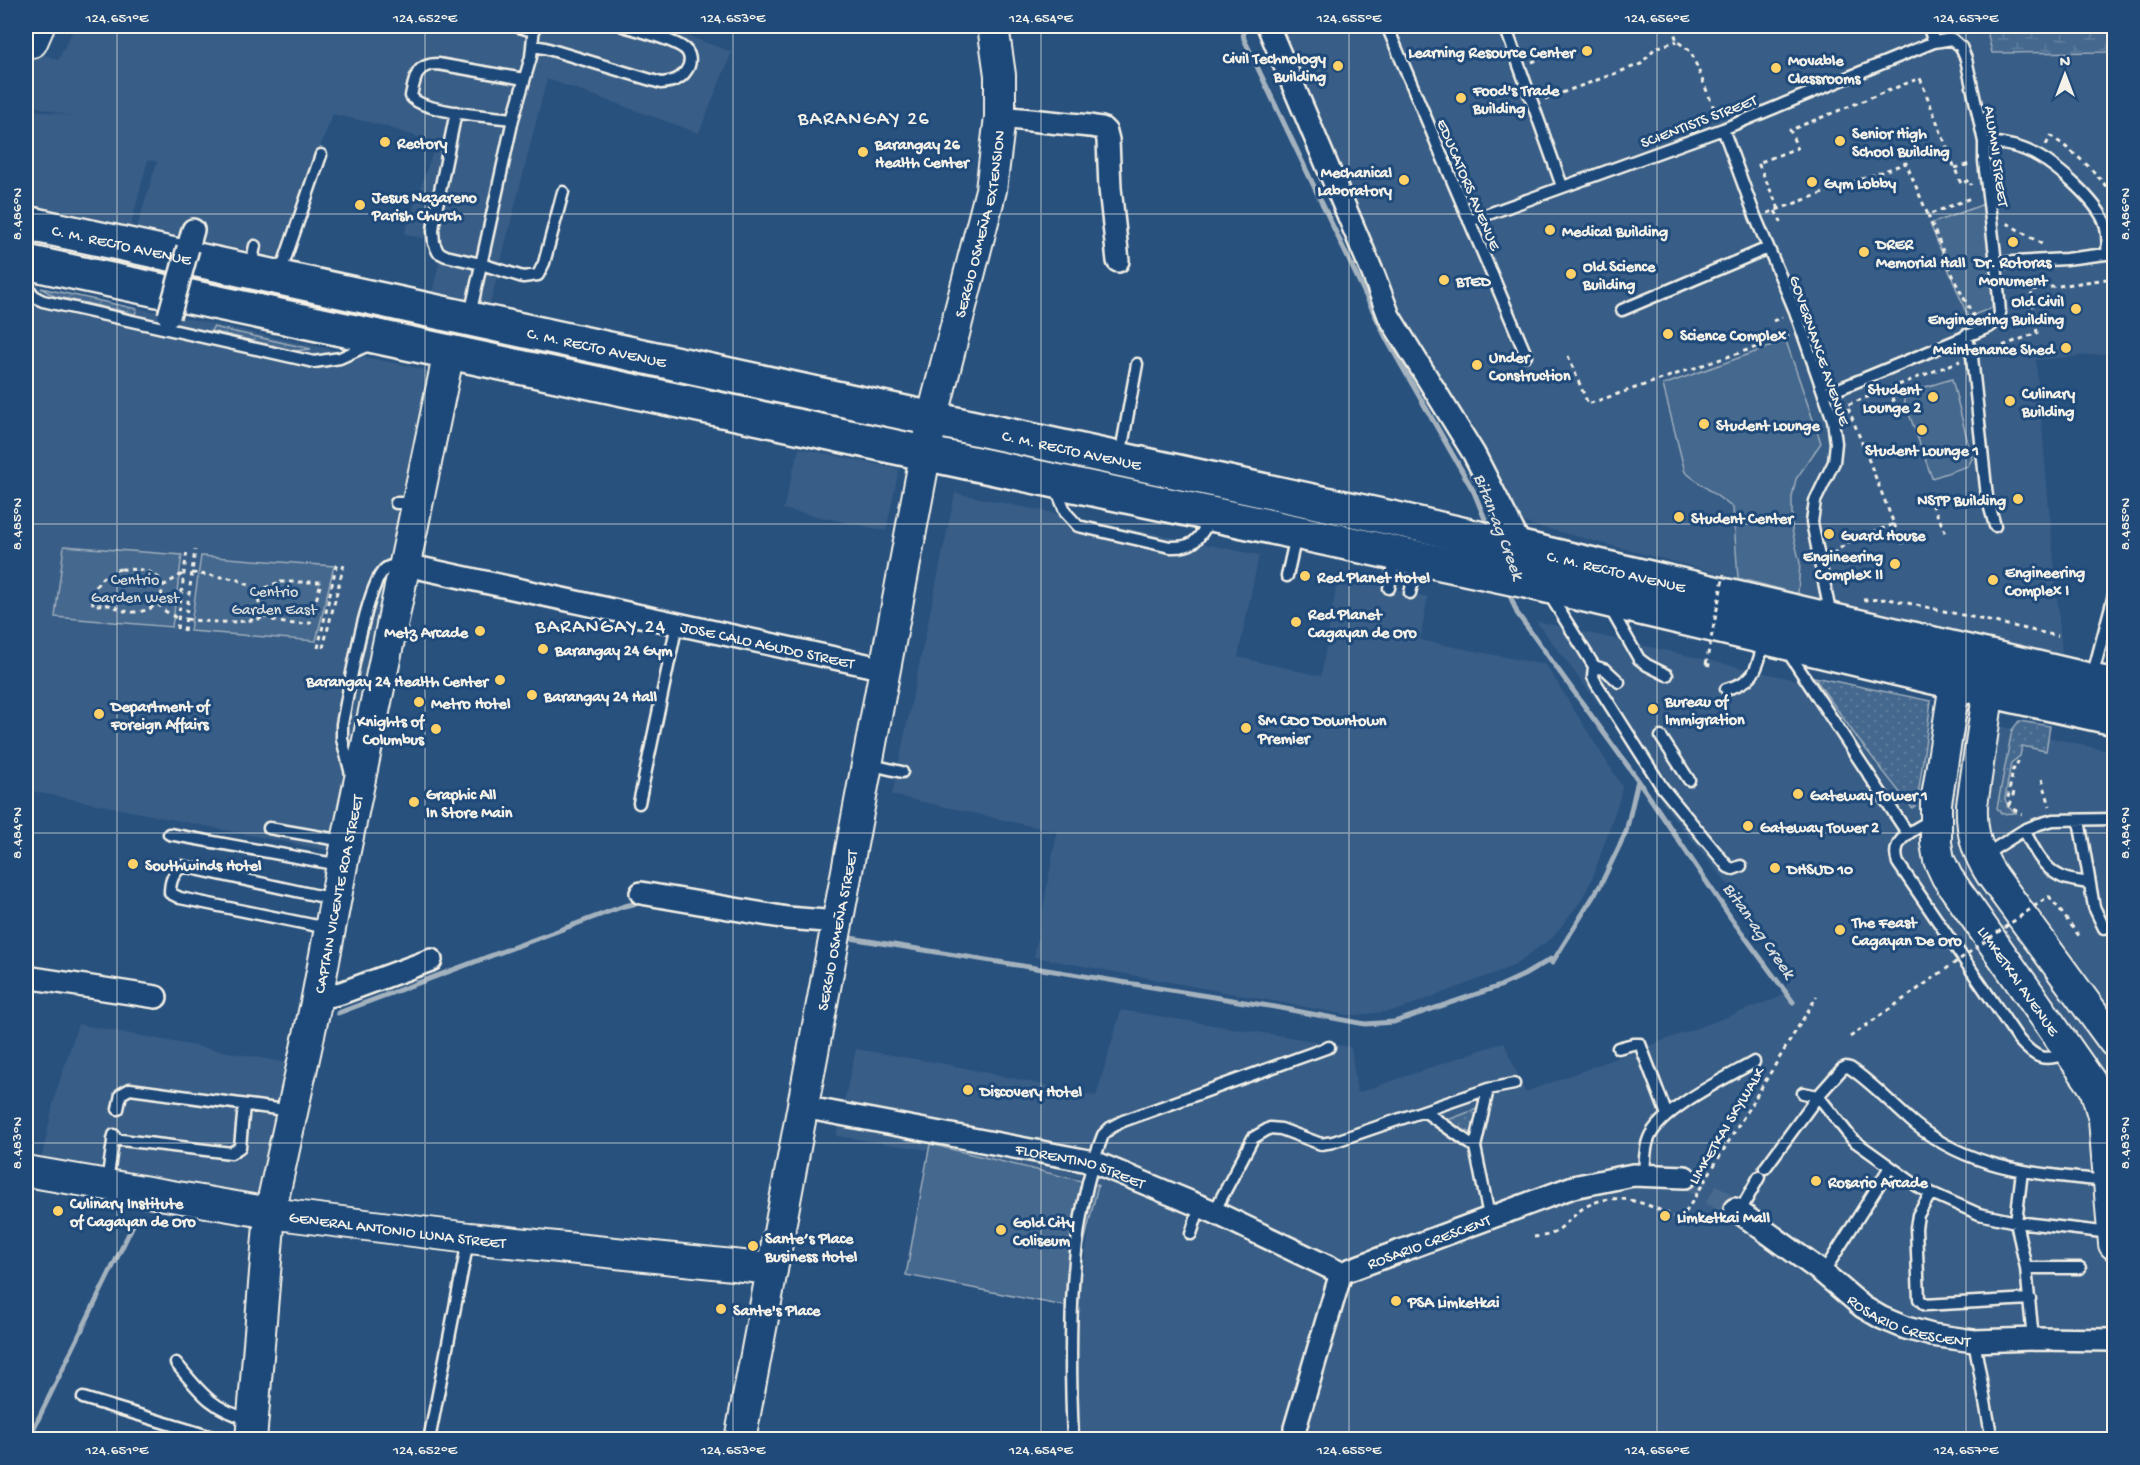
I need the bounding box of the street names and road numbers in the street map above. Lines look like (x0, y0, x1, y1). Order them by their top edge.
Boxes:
street label: SCIENTISTS STREET (1638, 92, 1761, 154)
street label: ALUMNI STREET (1978, 105, 2011, 209)
street label: EDUCATORS AVENUE (1430, 117, 1503, 255)
street label: SERGIO OSMEÑA EXTENSION (952, 129, 1011, 320)
street label: C. M. RECTO AVENUE (50, 223, 193, 272)
street label: GOVERNANCE AVENUE (1783, 273, 1853, 430)
street label: C. M. RECTO AVENUE (525, 325, 669, 374)
street label: C. M. RECTO AVENUE (1000, 428, 1144, 477)
street label: C. M. RECTO AVENUE (1544, 548, 1688, 599)
street label: JOSE CALO AGUDO STREET (678, 619, 856, 675)
street label: CAPTAIN VICENTE ROA STREET (312, 793, 370, 995)
street label: SERGIO OSMEÑA STREET (815, 848, 864, 1012)
street label: LIMKETKAI AVENUE (1972, 924, 2062, 1042)
street label: LIMKETKAI SKYWALK (1686, 1063, 1772, 1189)
street label: FLORENTINO STREET (1013, 1141, 1148, 1196)
street label: GENERAL ANTONIO LUNA STREET (288, 1209, 507, 1255)
street label: ROSARIO CRESCENT (1365, 1212, 1495, 1275)
street label: ROSARIO CRESCENT (1842, 1292, 1972, 1353)

